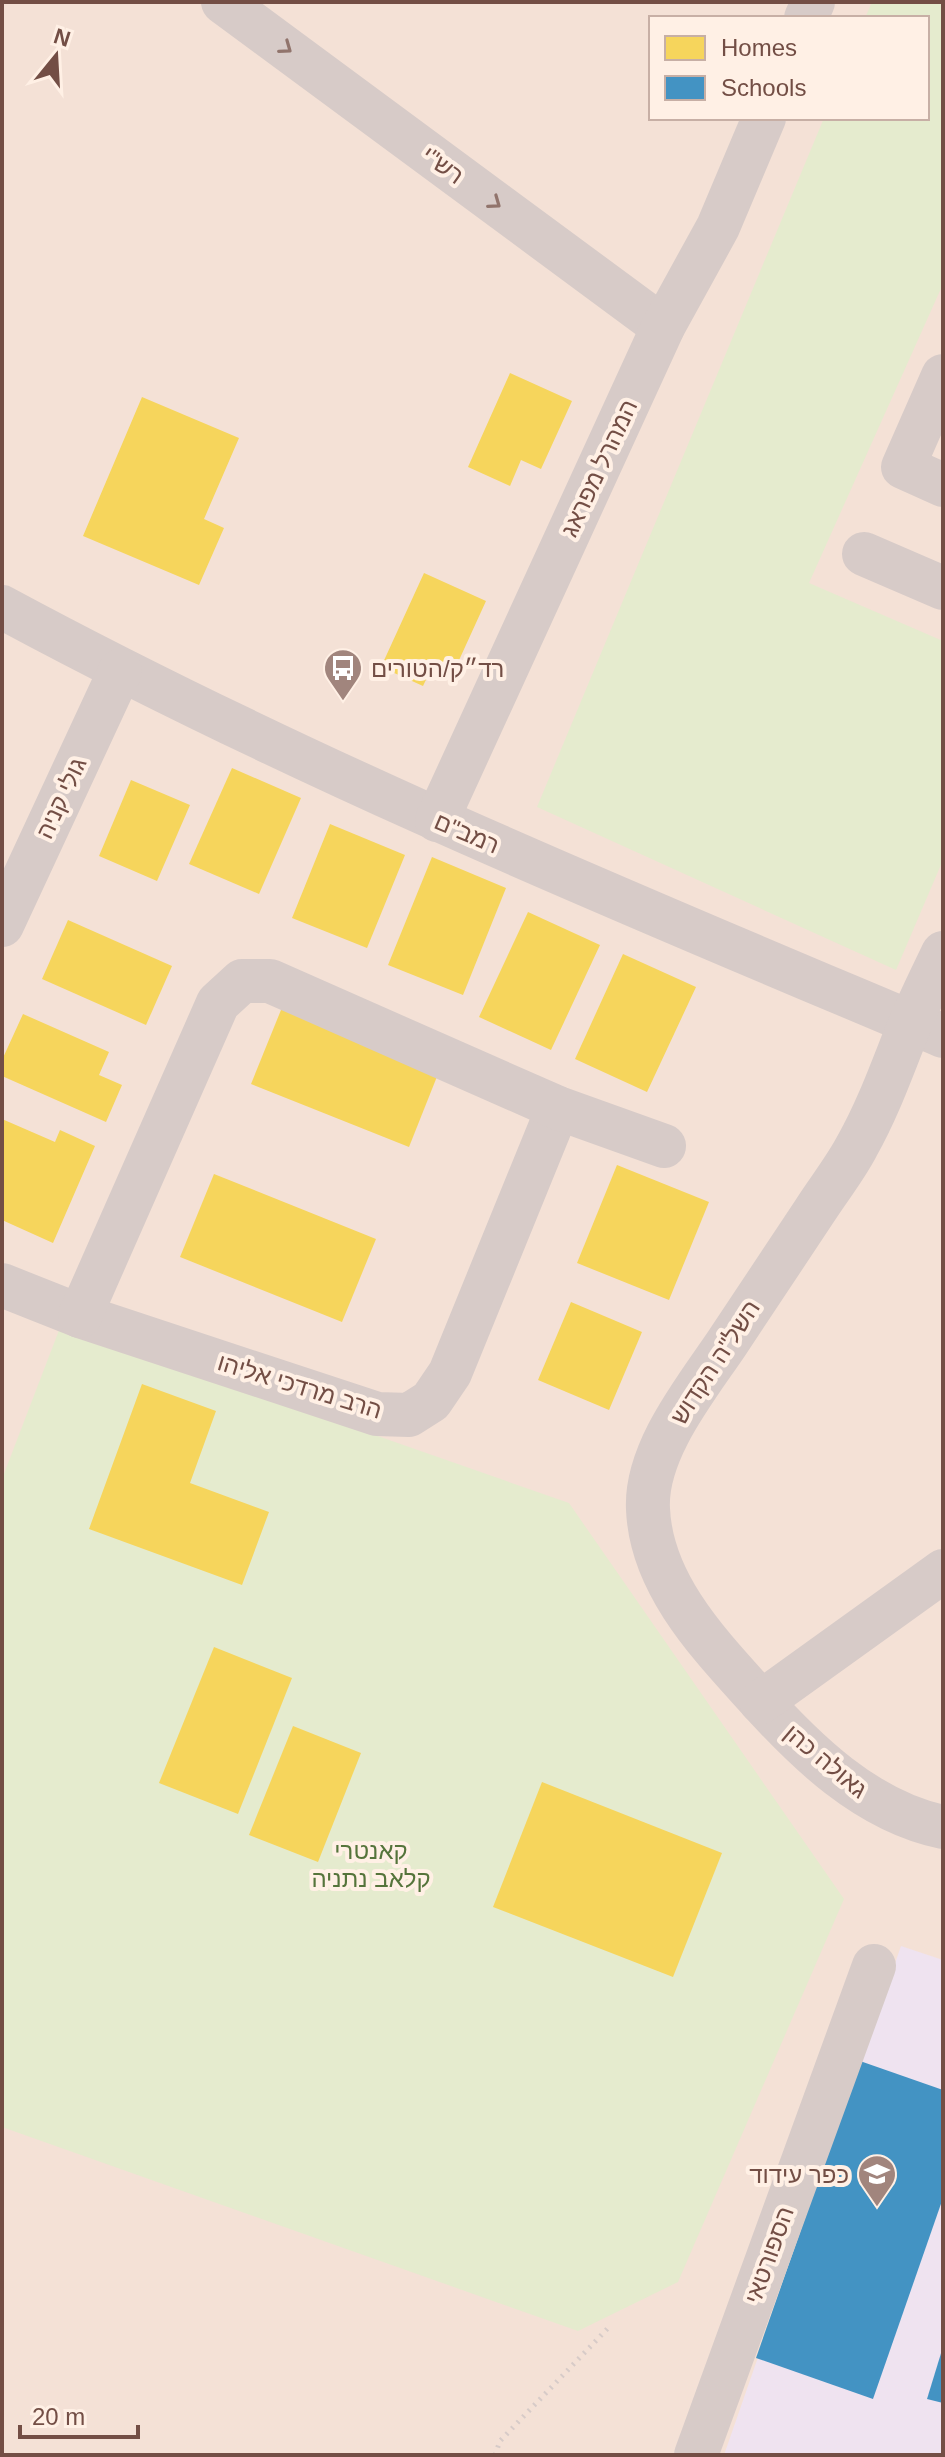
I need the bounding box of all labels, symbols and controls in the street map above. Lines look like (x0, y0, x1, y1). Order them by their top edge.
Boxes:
north arrow (16, 16, 96, 96)
legend (649, 16, 929, 120)
text: N (51, 23, 73, 52)
text: Homes (721, 34, 797, 61)
one-way arrow (277, 39, 291, 53)
text: Schools (721, 74, 806, 101)
street label: רש"י (417, 141, 469, 189)
one-way arrow (486, 193, 501, 207)
street label: המהרל מפראג (555, 395, 643, 541)
bus stop icon: רד״ק/הטורים (322, 647, 364, 702)
place label: רד״ק/הטורים (371, 655, 504, 682)
street label: גולי קניה (30, 753, 92, 843)
street label: רמב"ם (431, 807, 503, 859)
street label: השל"ה הקדוש (665, 1295, 765, 1429)
street label: הרב מרדכי אליהו (215, 1348, 385, 1424)
street label: גאולה כהן (779, 1719, 873, 1803)
park label: קאנטרי קלאב נתניה (311, 1837, 431, 1892)
school or university icon: כפר עידוד (856, 2153, 898, 2208)
place label: כפר עידוד (749, 2161, 849, 2188)
street label: הספורטאי (739, 2203, 799, 2307)
scale bar (20, 2389, 138, 2439)
text: 20 m (32, 2403, 85, 2430)

